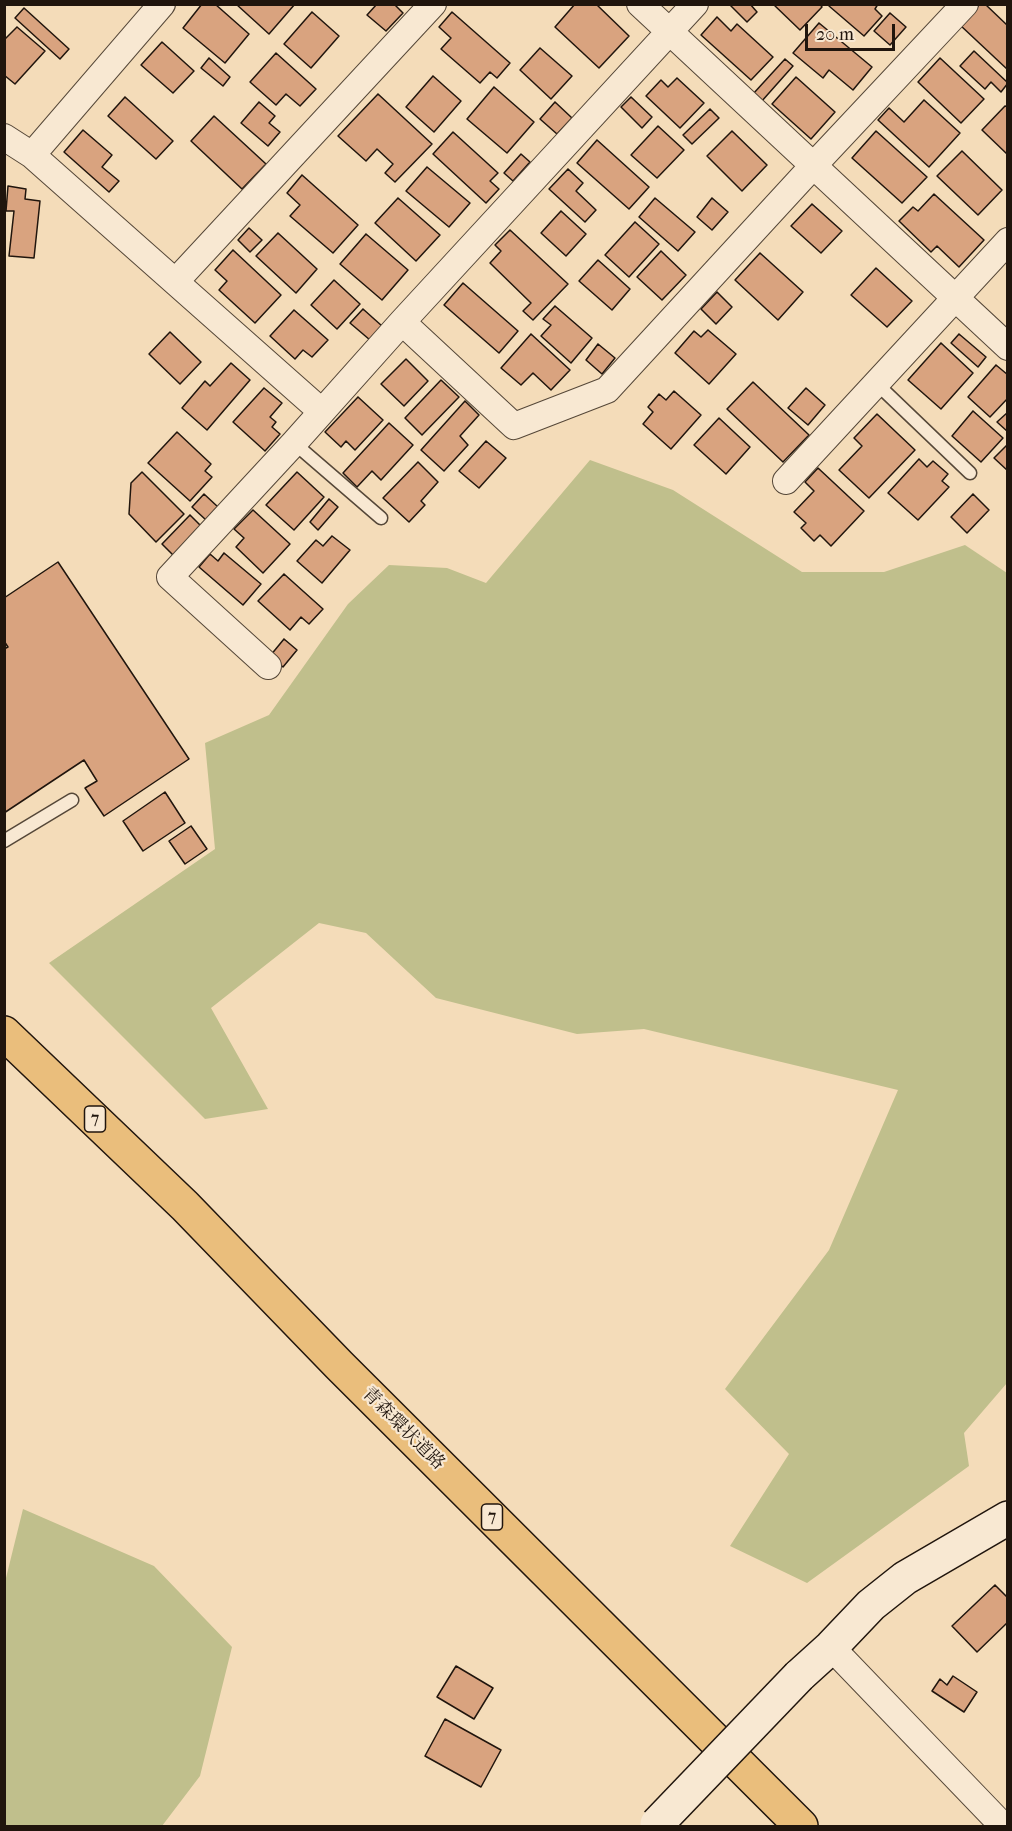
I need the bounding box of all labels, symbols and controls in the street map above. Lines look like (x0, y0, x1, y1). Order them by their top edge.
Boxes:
scale bar (808, 12, 898, 50)
text: 20 m (816, 24, 854, 45)
road number: 7 (84, 1106, 106, 1132)
street label: 青森環状道路 (357, 1383, 449, 1475)
road number: 7 (482, 1504, 502, 1530)

